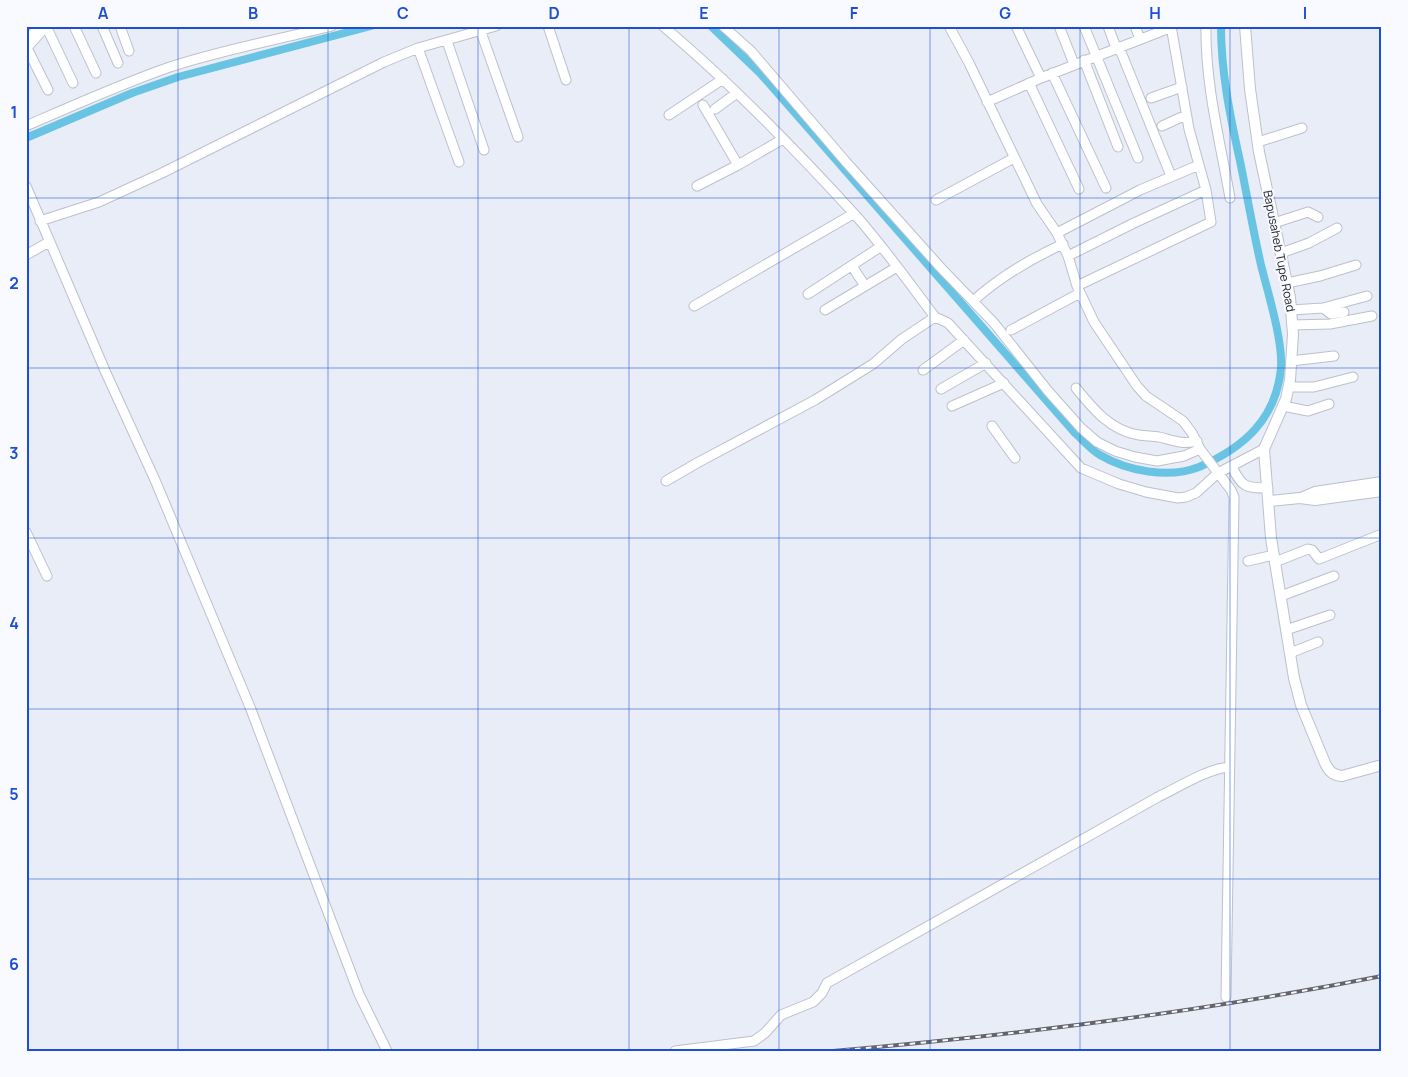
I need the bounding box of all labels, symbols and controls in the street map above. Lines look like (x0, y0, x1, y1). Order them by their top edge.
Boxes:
text: A (98, 2, 109, 24)
text: B (248, 2, 258, 24)
text: C (397, 2, 409, 24)
text: D (548, 2, 560, 24)
text: E (699, 2, 709, 24)
text: F (850, 2, 859, 24)
text: G (999, 2, 1011, 24)
text: H (1149, 2, 1161, 24)
text: I (1303, 2, 1307, 24)
text: 1 (10, 101, 18, 123)
street label: Bapusaheb Tupe Road (1259, 189, 1300, 313)
text: 2 (9, 272, 19, 294)
text: 3 (9, 442, 19, 464)
text: 4 (9, 612, 19, 634)
text: 5 (9, 783, 19, 805)
text: 6 (9, 953, 19, 975)

